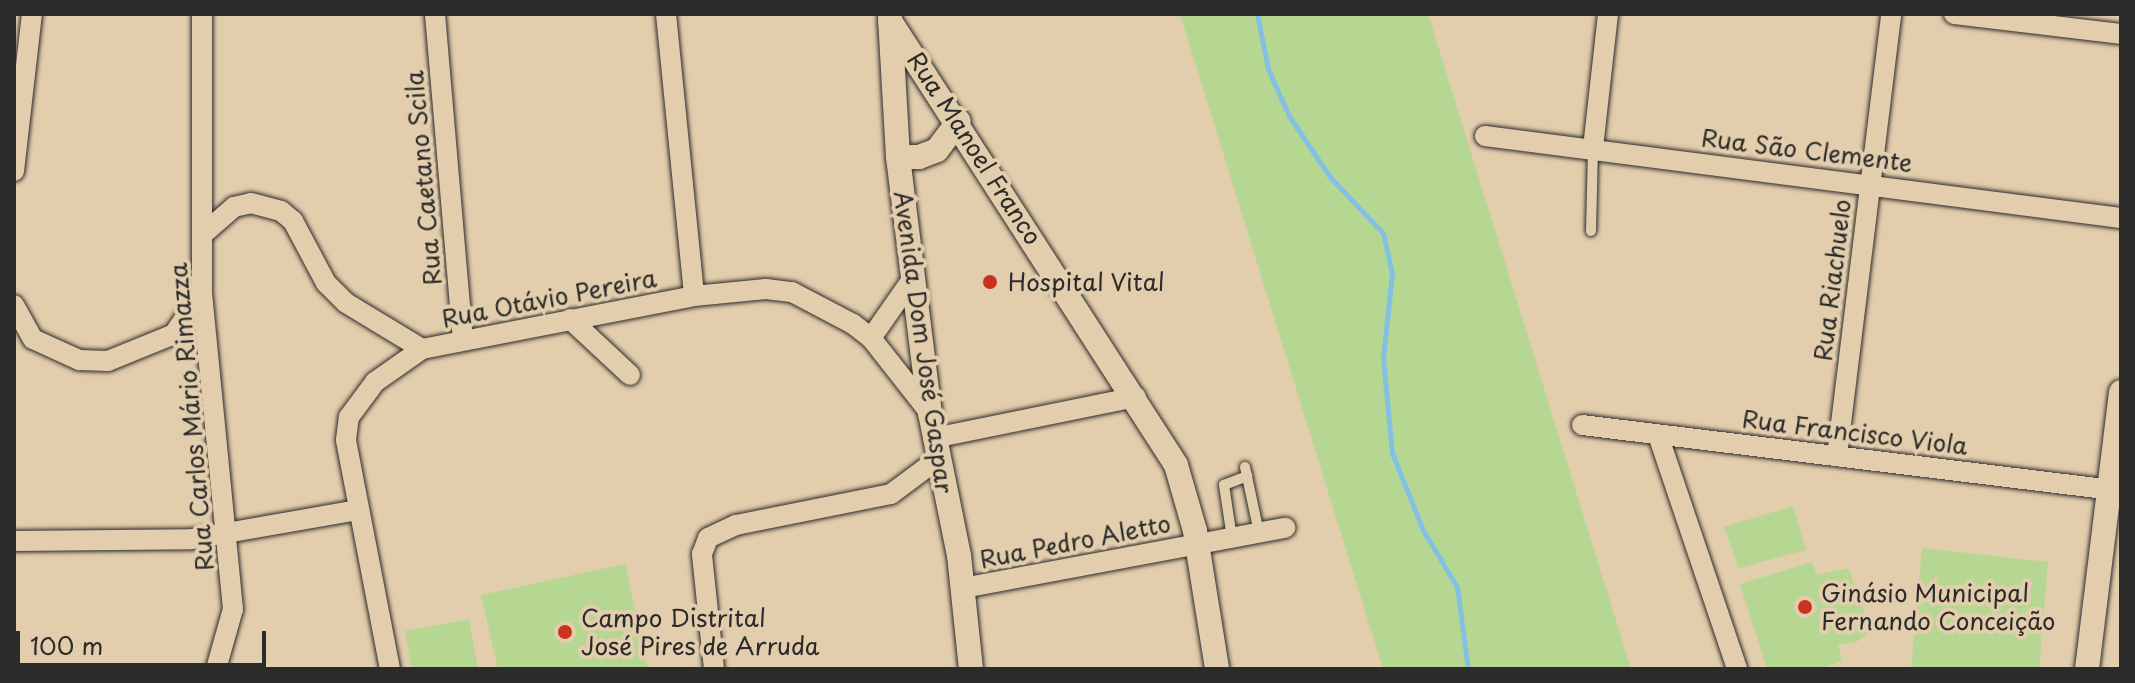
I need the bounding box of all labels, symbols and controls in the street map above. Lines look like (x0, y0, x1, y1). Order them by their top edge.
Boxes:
street label: Rua Manoel Franco (901, 46, 1049, 250)
street label: Rua Caetano Scila (399, 69, 447, 287)
street label: Rua São Clemente (1699, 123, 1915, 177)
street label: Avenida Dom José Gaspar (889, 189, 959, 495)
street label: Rua Riachuelo (1808, 197, 1856, 363)
street label: Rua Carlos Mário Rimazza (163, 262, 219, 572)
street label: Rua Otávio Pereira (439, 263, 659, 333)
place label: Hospital Vital (1008, 268, 1166, 296)
marker: Hospital Vital (979, 271, 1001, 293)
street label: Rua Francisco Viola (1739, 404, 1971, 460)
street label: Rua Pedro Aletto (975, 508, 1175, 574)
place label: Ginásio Municipal Fernando Conceição (1821, 579, 2056, 635)
marker: Ginásio Municipal Fernando Conceição (1796, 598, 1814, 616)
place label: Campo Distrital José Pires de Arruda (581, 604, 821, 660)
scale bar (20, 615, 270, 665)
marker: Campo Distrital José Pires de Arruda (556, 623, 574, 641)
text: 100 m (30, 627, 103, 663)

